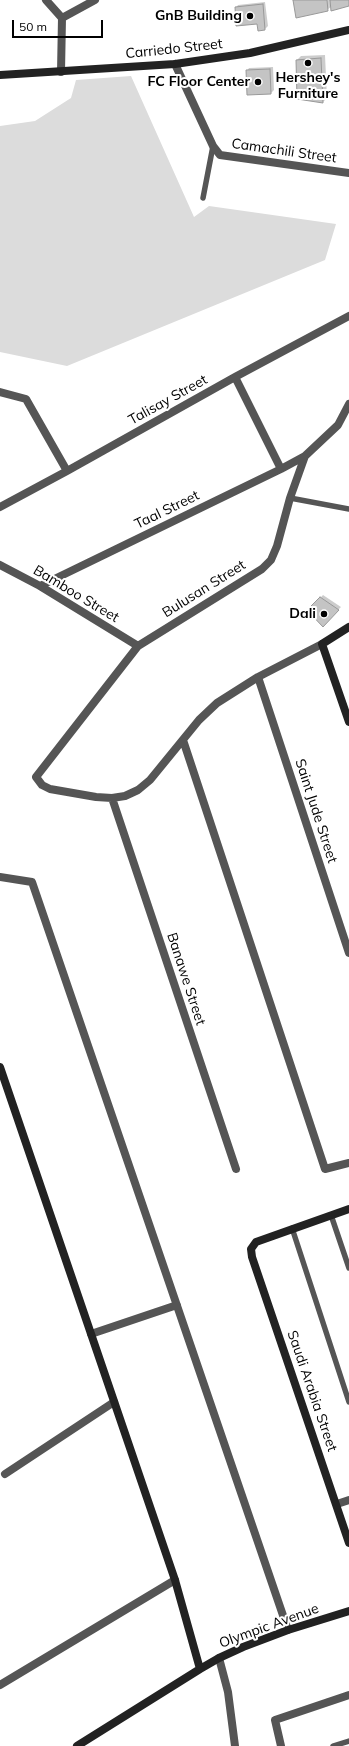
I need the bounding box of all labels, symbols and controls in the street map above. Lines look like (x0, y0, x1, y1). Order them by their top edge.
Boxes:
place label: GnB Building (155, 8, 242, 24)
marker: GnB Building (245, 11, 255, 21)
scale bar (14, 12, 105, 38)
text: 50 m (19, 19, 47, 34)
street label: Carriedo Street (125, 36, 223, 62)
marker: Hershey's Furniture (303, 58, 313, 68)
place label: Hershey's Furniture (276, 70, 340, 102)
place label: FC Floor Center (148, 74, 250, 90)
marker: FC Floor Center (253, 77, 263, 87)
street label: Camachili Street (230, 135, 338, 167)
street label: Talisay Street (126, 371, 210, 429)
street label: Taal Street (132, 487, 202, 533)
street label: Bulusan Street (159, 557, 249, 621)
street label: Bamboo Street (30, 562, 122, 626)
place label: Dali (289, 606, 316, 622)
marker: Dali (319, 609, 329, 619)
street label: Saint Jude Street (291, 757, 341, 865)
street label: Banawe Street (163, 931, 209, 1027)
street label: Saudi Arabia Street (283, 1328, 341, 1454)
street label: Olympic Avenue (217, 1600, 321, 1652)

